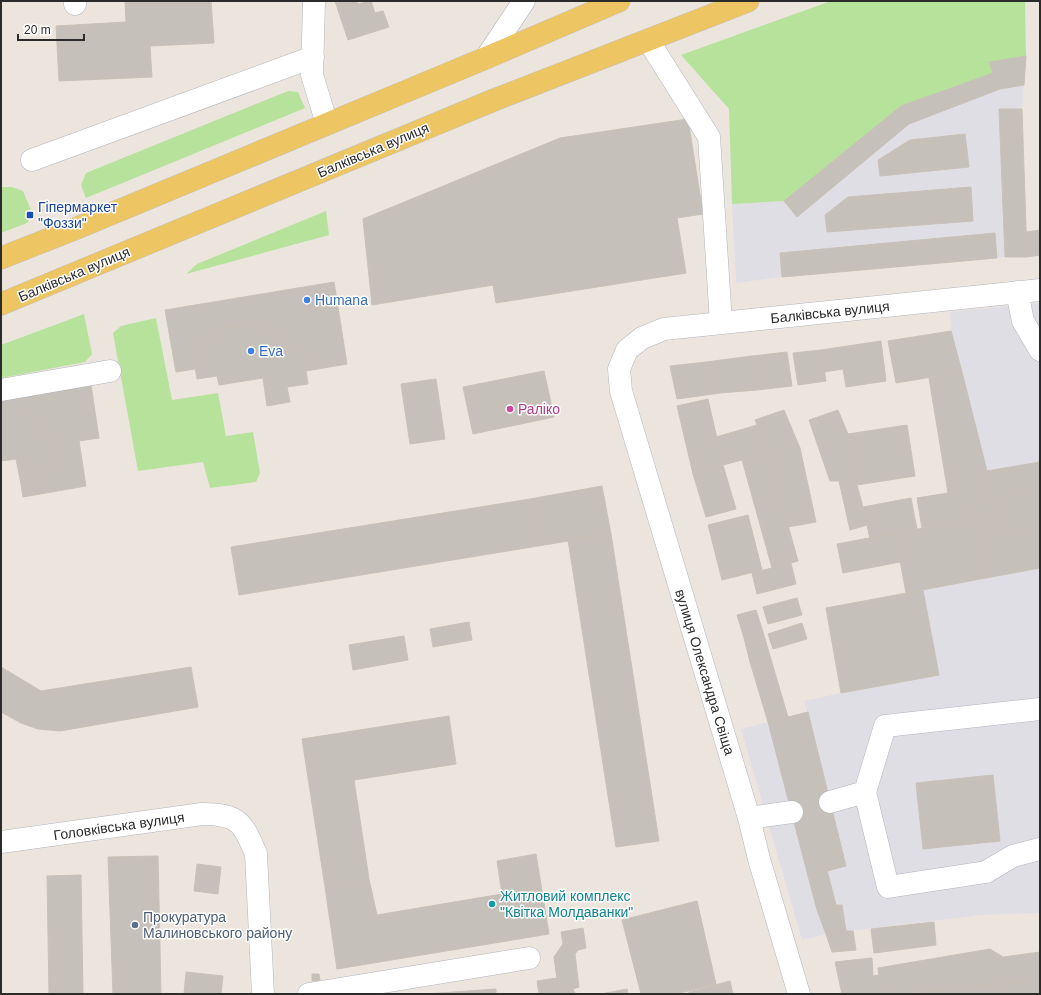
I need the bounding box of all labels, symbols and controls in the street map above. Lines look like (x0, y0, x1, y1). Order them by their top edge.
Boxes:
scale bar (18, 16, 84, 42)
text: 20 m (24, 23, 51, 37)
street label: Балківська вулиця (315, 119, 431, 181)
place label: Гіпермаркет "Фоззи" (38, 199, 118, 231)
marker: Гіпермаркет "Фоззи" (25, 210, 35, 220)
street label: Балківська вулиця (16, 243, 132, 305)
place label: Humana (315, 292, 368, 308)
marker: Humana (302, 295, 312, 305)
street label: Балківська вулиця (770, 298, 890, 326)
place label: Eva (259, 343, 283, 359)
marker: Eva (246, 346, 256, 356)
place label: Раліко (518, 401, 560, 417)
marker: Раліко (505, 404, 515, 414)
street label: вулиця Олександра Свіща (672, 587, 738, 757)
street label: Головківська вулиця (53, 809, 185, 843)
place label: Житловий комплекс "Квітка Молдаванки" (500, 888, 633, 920)
marker: Житловий комплекс "Квітка Молдаванки" (487, 899, 497, 909)
place label: Прокуратура Малиновського району (143, 909, 292, 941)
marker: Прокуратура Малиновського району (130, 920, 140, 930)

